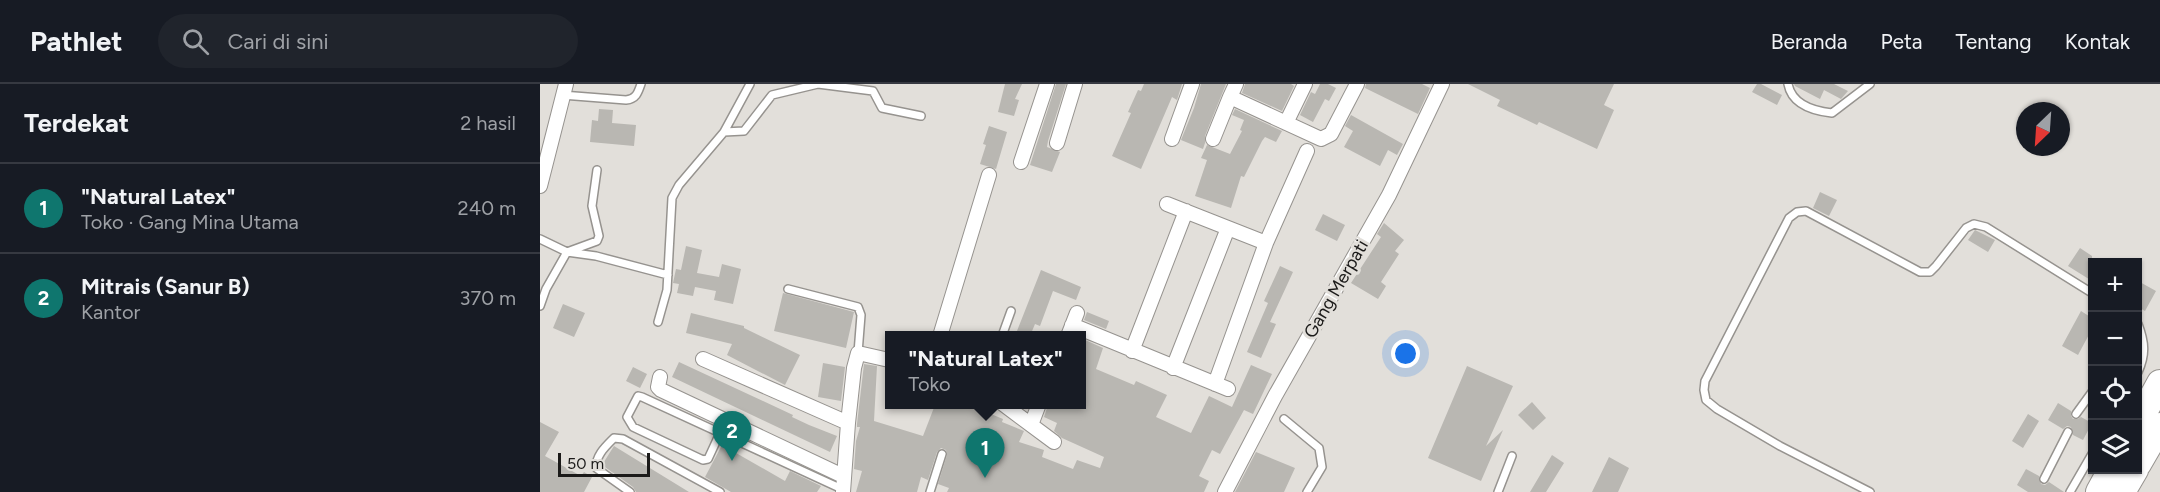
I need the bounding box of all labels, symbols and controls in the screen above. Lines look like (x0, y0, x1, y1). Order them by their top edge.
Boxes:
search box (158, 14, 578, 68)
text: Pathlet (30, 24, 122, 58)
icon: search (179, 25, 212, 58)
text: Cari di sini (227, 28, 329, 55)
text: Beranda (1771, 29, 1848, 54)
text: Peta (1881, 29, 1923, 54)
text: Tentang (1956, 29, 2032, 54)
text: Kontak (2065, 29, 2130, 54)
north arrow (2016, 102, 2070, 156)
text: Terdekat (24, 107, 129, 139)
text: 2 hasil (460, 111, 516, 135)
text: "Natural Latex" (81, 183, 236, 210)
text: 1 (39, 196, 48, 220)
text: 240 m (458, 196, 516, 220)
text: Toko · Gang Mina Utama (81, 210, 299, 234)
street label: Gang Merpati (1299, 236, 1373, 342)
map controls (2088, 258, 2142, 474)
button: + (2088, 258, 2142, 312)
text: Mitrais (Sanur B) (81, 273, 250, 300)
text: 2 (38, 286, 49, 310)
text: 370 m (460, 286, 516, 310)
text: Kantor (81, 300, 140, 324)
button: − (2088, 312, 2142, 366)
popup (885, 331, 1086, 409)
your location (1391, 339, 1420, 368)
text: "Natural Latex" (908, 345, 1063, 372)
button: locate (2088, 366, 2142, 420)
text: Toko (908, 372, 951, 396)
pin: 2 (712, 412, 752, 461)
button: layers (2088, 420, 2142, 474)
pin: 1 (966, 428, 1004, 478)
scale bar (558, 450, 650, 478)
text: 50 m (567, 454, 604, 473)

